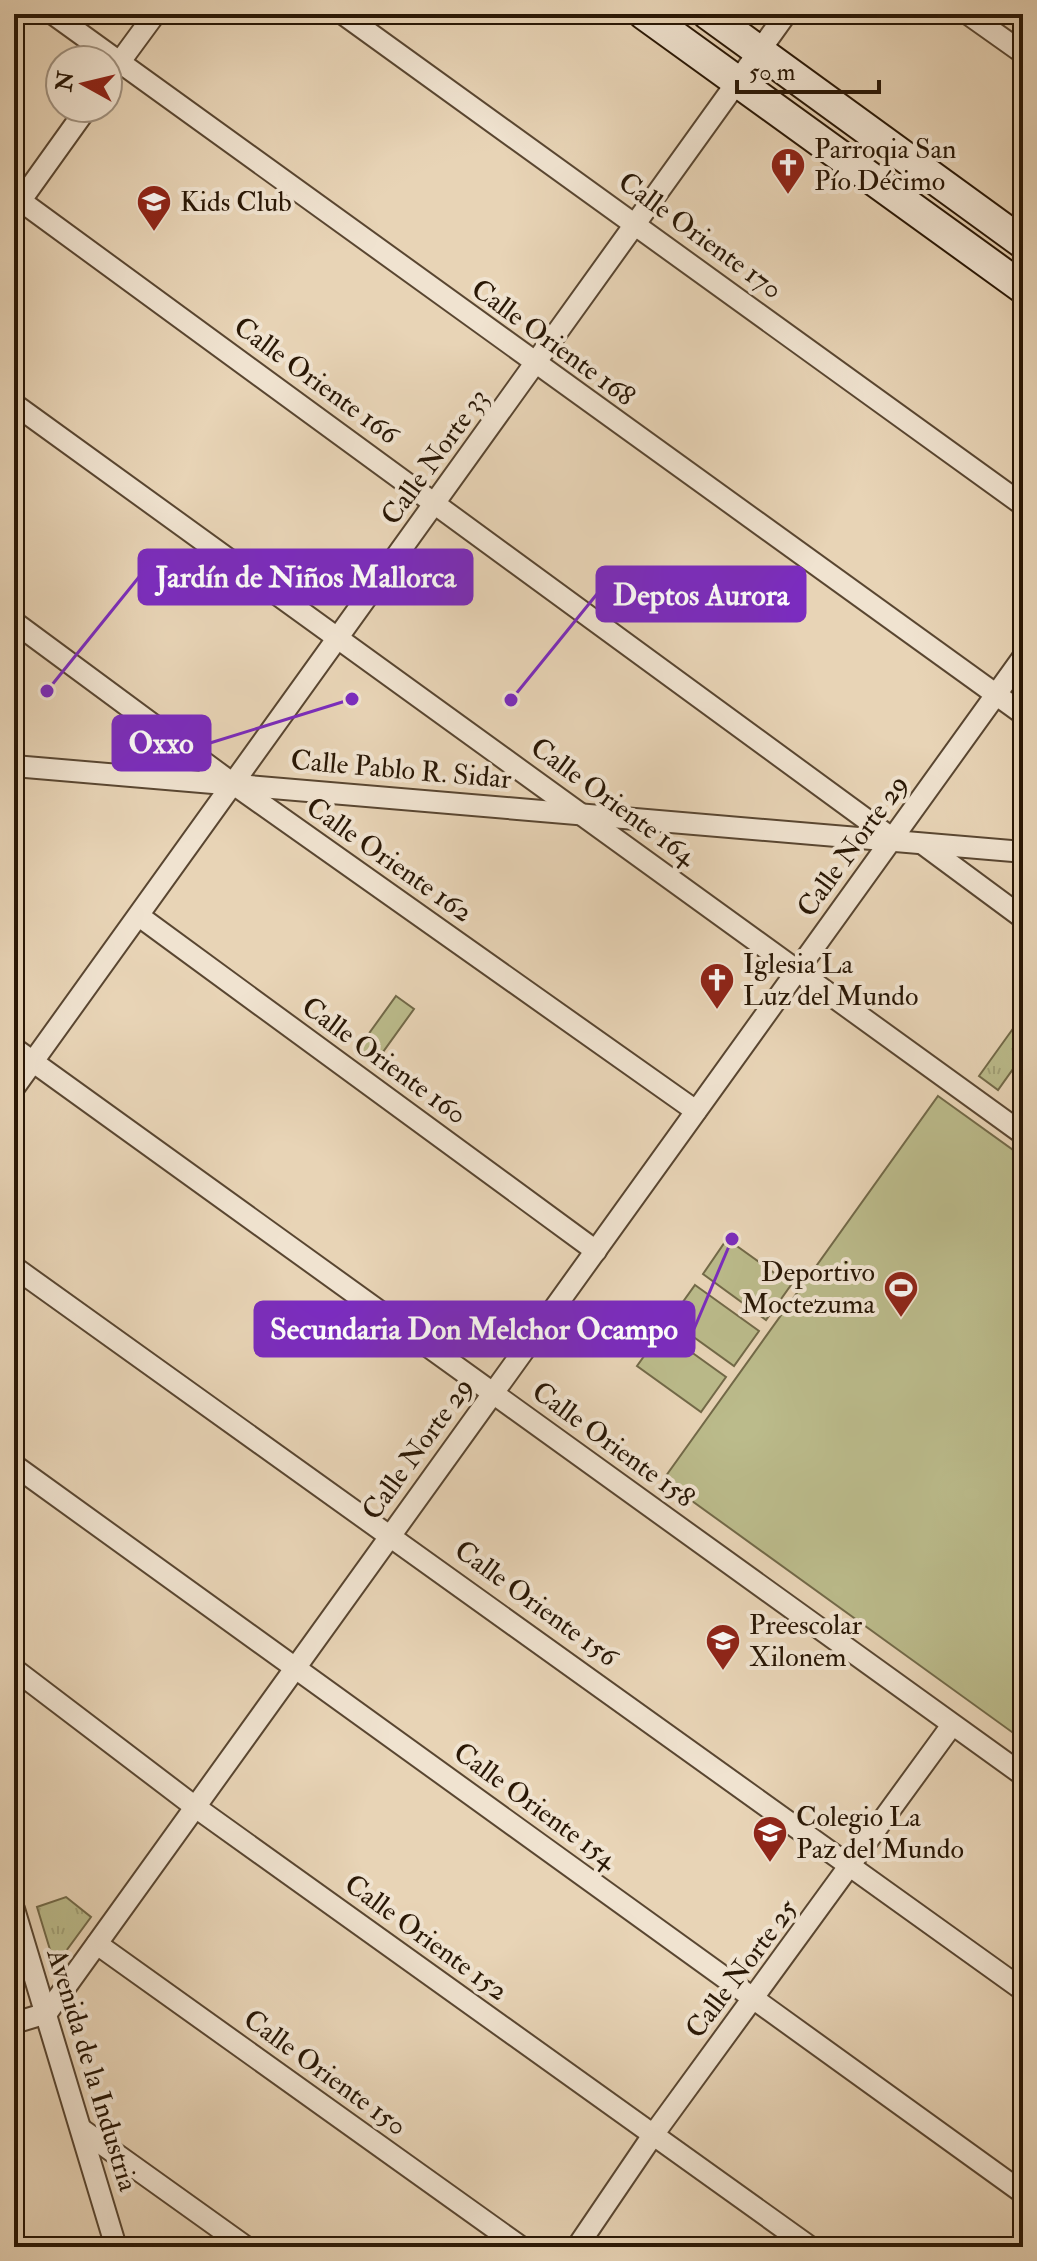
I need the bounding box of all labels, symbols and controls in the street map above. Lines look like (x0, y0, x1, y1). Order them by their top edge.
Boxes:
north arrow (44, 44, 124, 124)
scale bar (737, 44, 879, 94)
text: 50 m (749, 57, 796, 88)
text: N (50, 69, 80, 94)
place label: Parroqia San Pío Décimo (814, 132, 956, 199)
church icon: Parroqia San Pío Décimo (769, 146, 807, 196)
street label: Calle Oriente 170 (611, 165, 789, 307)
school or university icon: Kids Club (135, 183, 173, 233)
place label: Kids Club (180, 185, 292, 220)
street label: Calle Oriente 168 (464, 272, 642, 414)
street label: Calle Oriente 166 (227, 310, 407, 454)
street label: Calle Norte 33 (374, 382, 496, 532)
callout: Jardín de Niños Mallorca (139, 550, 472, 604)
text: Jardín de Niños Mallorca (154, 559, 458, 596)
callout: Deptos Aurora (597, 567, 805, 621)
text: Deptos Aurora (613, 577, 791, 614)
callout: Oxxo (113, 716, 210, 770)
text: Oxxo (128, 725, 194, 762)
street label: Calle Oriente 164 (523, 730, 704, 875)
street label: Calle Pablo R. Sidar (289, 743, 513, 797)
street label: Calle Norte 29 (790, 768, 916, 924)
street label: Calle Oriente 162 (299, 790, 479, 930)
place label: Iglesia La Luz del Mundo (743, 947, 919, 1014)
church icon: Iglesia La Luz del Mundo (698, 961, 736, 1011)
street label: Calle Oriente 160 (295, 989, 473, 1133)
place label: Deportivo Moctezuma (742, 1255, 875, 1322)
sports icon: Deportivo Moctezuma (882, 1269, 920, 1319)
callout: Secundaria Don Melchor Ocampo (255, 1302, 694, 1356)
text: Secundaria Don Melchor Ocampo (270, 1311, 678, 1348)
street label: Calle Norte 29 (355, 1371, 481, 1527)
street label: Calle Oriente 158 (525, 1374, 701, 1516)
street label: Calle Oriente 156 (448, 1533, 626, 1676)
place label: Preescolar Xilonem (749, 1608, 863, 1675)
school or university icon: Preescolar Xilonem (704, 1622, 742, 1672)
street label: Calle Oriente 154 (446, 1735, 625, 1878)
place label: Colegio La Paz del Mundo (796, 1800, 964, 1867)
school or university icon: Colegio La Paz del Mundo (751, 1814, 789, 1864)
street label: Calle Oriente 152 (338, 1867, 514, 2009)
street label: Calle Norte 25 (678, 1892, 806, 2045)
street label: Avenida de la Industria (38, 1944, 146, 2196)
street label: Calle Oriente 150 (237, 2002, 413, 2144)

